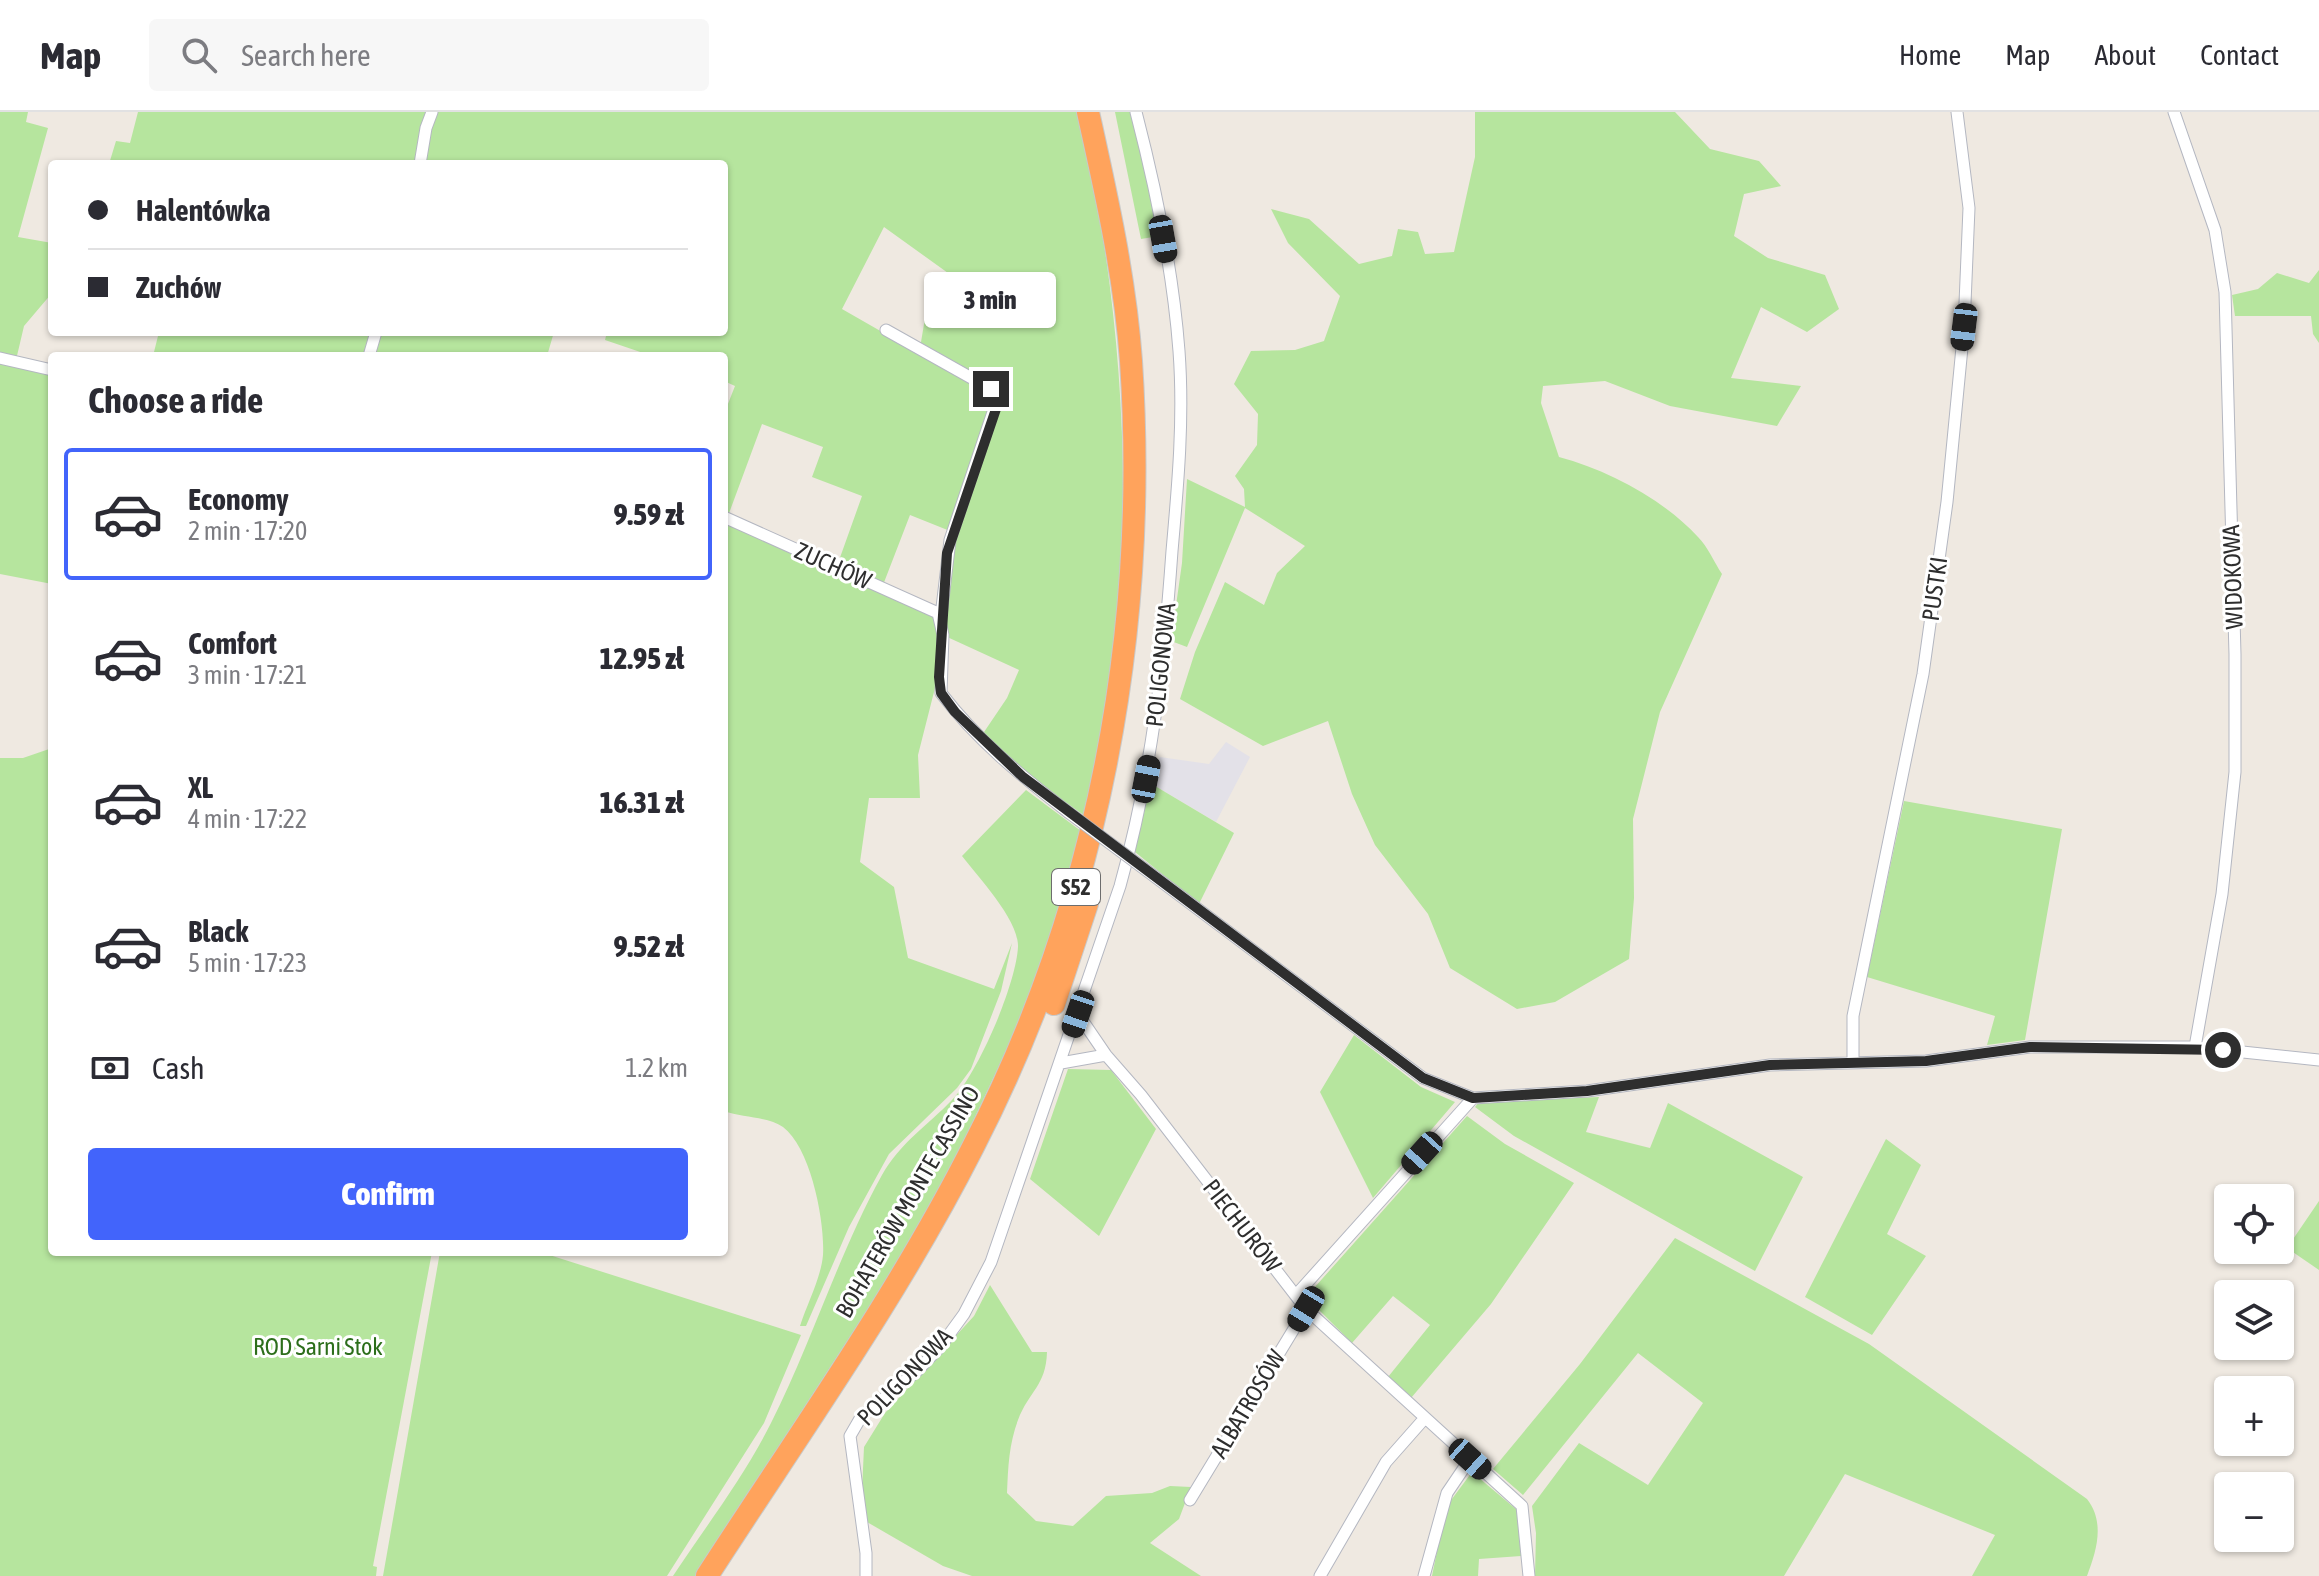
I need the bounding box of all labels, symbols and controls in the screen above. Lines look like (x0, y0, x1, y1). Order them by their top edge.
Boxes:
search box (149, 19, 709, 91)
icon: search (177, 33, 221, 77)
text: Map (40, 34, 101, 77)
text: Search here (241, 38, 371, 72)
text: Home (1899, 39, 1961, 71)
text: Map (2005, 39, 2050, 71)
text: About (2094, 39, 2156, 71)
text: Contact (2200, 39, 2279, 71)
text: Halentówka (136, 193, 270, 227)
car (1147, 213, 1179, 265)
text: Zuchów (136, 270, 221, 304)
callout: 3 min (925, 273, 1057, 329)
text: 3 min (963, 285, 1017, 315)
car (1949, 302, 1979, 352)
route end (973, 371, 1009, 407)
text: Choose a ride (88, 379, 263, 421)
icon: car (92, 478, 164, 550)
text: Economy (188, 482, 289, 516)
text: 9.59 zł (614, 497, 684, 531)
text: 2 min · 17:20 (188, 516, 307, 546)
street label: WIDOKOWA (2217, 524, 2248, 630)
street label: ZUCHÓW (791, 537, 876, 595)
street label: PUSTKI (1917, 555, 1952, 623)
street label: POLIGONOWA (1141, 601, 1180, 728)
icon: car (92, 622, 164, 694)
text: Comfort (188, 626, 277, 660)
text: 12.95 zł (599, 641, 684, 675)
text: 3 min · 17:21 (188, 660, 307, 690)
car (1130, 753, 1162, 805)
icon: car (92, 766, 164, 838)
text: XL (188, 770, 213, 804)
text: 16.31 zł (599, 785, 684, 819)
text: 4 min · 17:22 (188, 804, 307, 834)
road number: S52 (1052, 869, 1100, 905)
icon: car (92, 910, 164, 982)
text: Black (188, 914, 248, 948)
text: 9.52 zł (614, 929, 684, 963)
text: 5 min · 17:23 (188, 948, 307, 978)
car (1059, 987, 1097, 1041)
route start (2205, 1032, 2241, 1068)
icon: cash (88, 1046, 132, 1090)
text: Cash (152, 1051, 205, 1085)
text: 1.2 km (625, 1053, 688, 1083)
street label: BOHATERÓW MONTE CASSINO (830, 1081, 985, 1322)
car (1397, 1127, 1447, 1179)
button: Confirm (88, 1148, 688, 1240)
street label: PIECHURÓW (1198, 1174, 1287, 1278)
map controls (2214, 1184, 2294, 1552)
button: locate (2214, 1184, 2294, 1264)
button: layers (2214, 1280, 2294, 1360)
car (1283, 1282, 1329, 1336)
street label: POLIGONOWA (852, 1322, 958, 1431)
park label: ROD Sarni Stok (253, 1333, 383, 1360)
street label: ALBATROSÓW (1205, 1345, 1291, 1462)
button: + (2214, 1376, 2294, 1456)
car (1444, 1434, 1496, 1484)
button: − (2214, 1472, 2294, 1552)

